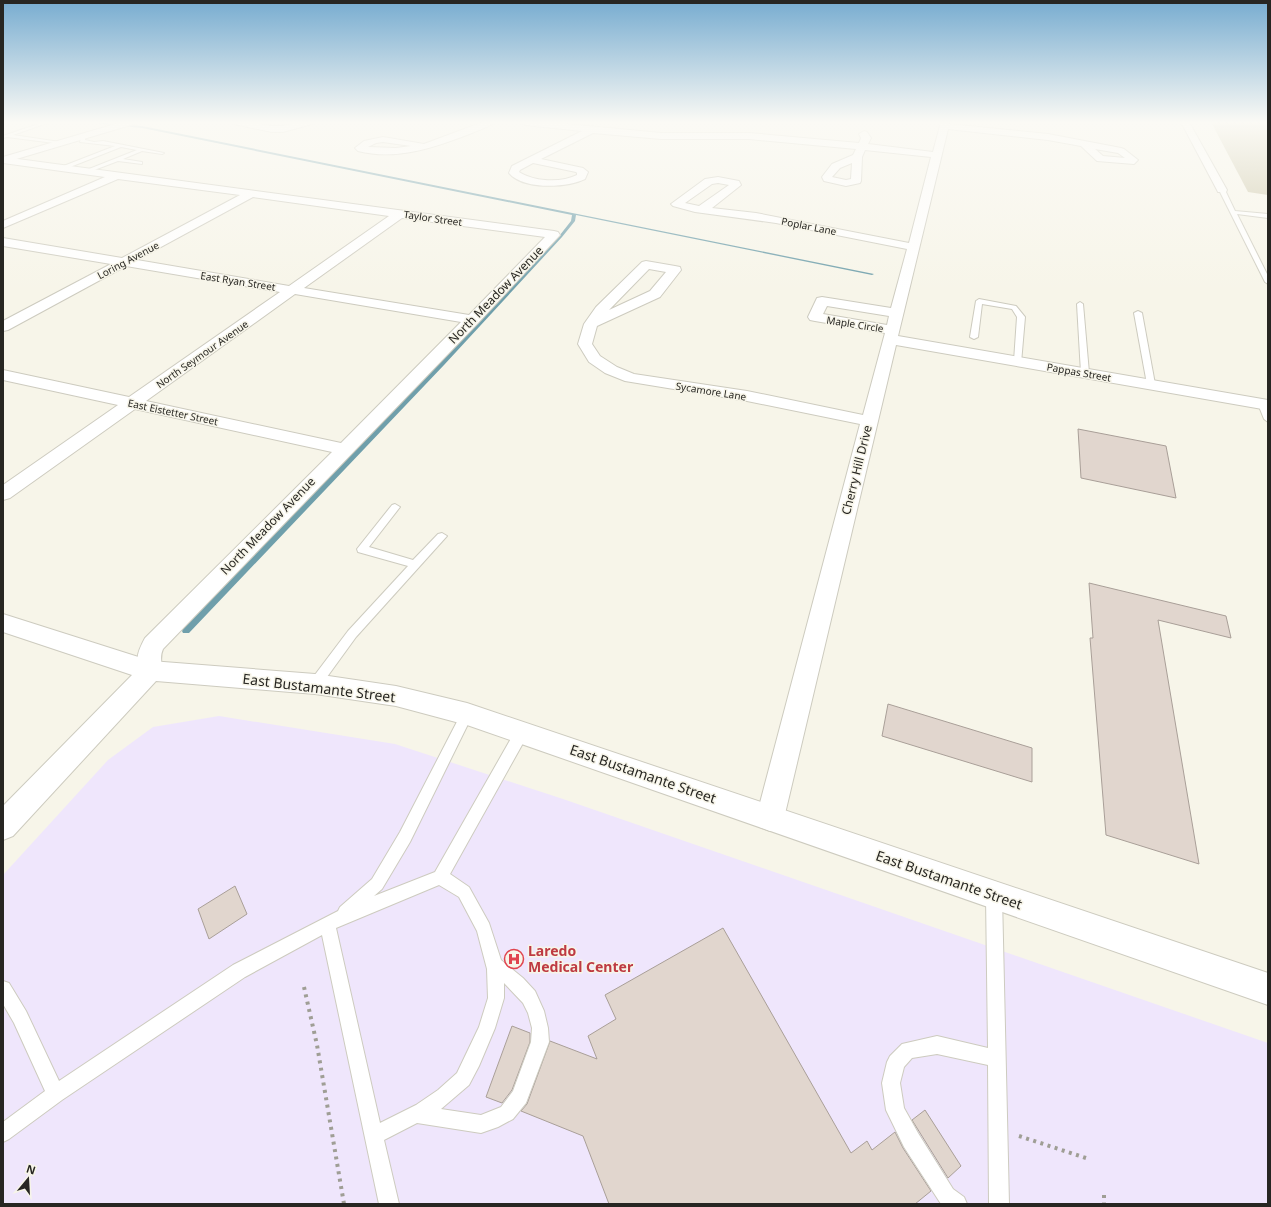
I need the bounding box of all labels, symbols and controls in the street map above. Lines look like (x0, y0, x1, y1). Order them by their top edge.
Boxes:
street label: Taylor Street (403, 207, 463, 229)
street label: Poplar Lane (780, 214, 838, 238)
street label: Loring Avenue (95, 238, 162, 282)
street label: North Meadow Avenue (444, 242, 547, 347)
street label: East Ryan Street (199, 268, 277, 294)
street label: Maple Circle (826, 313, 885, 335)
street label: North Seymour Avenue (153, 317, 251, 391)
street label: Pappas Street (1046, 359, 1113, 385)
street label: Sycamore Lane (675, 379, 748, 404)
street label: East Eistetter Street (127, 396, 220, 428)
street label: Cherry Hill Drive (837, 423, 876, 517)
street label: North Meadow Avenue (216, 473, 319, 578)
street label: East Bustamante Street (242, 669, 396, 706)
street label: East Bustamante Street (567, 740, 719, 808)
street label: East Bustamante Street (873, 846, 1025, 914)
place label: Laredo Medical Center (528, 941, 634, 976)
hospital icon: Laredo Medical Center (503, 948, 525, 970)
north arrow (8, 1159, 48, 1199)
text: N (25, 1160, 38, 1178)

